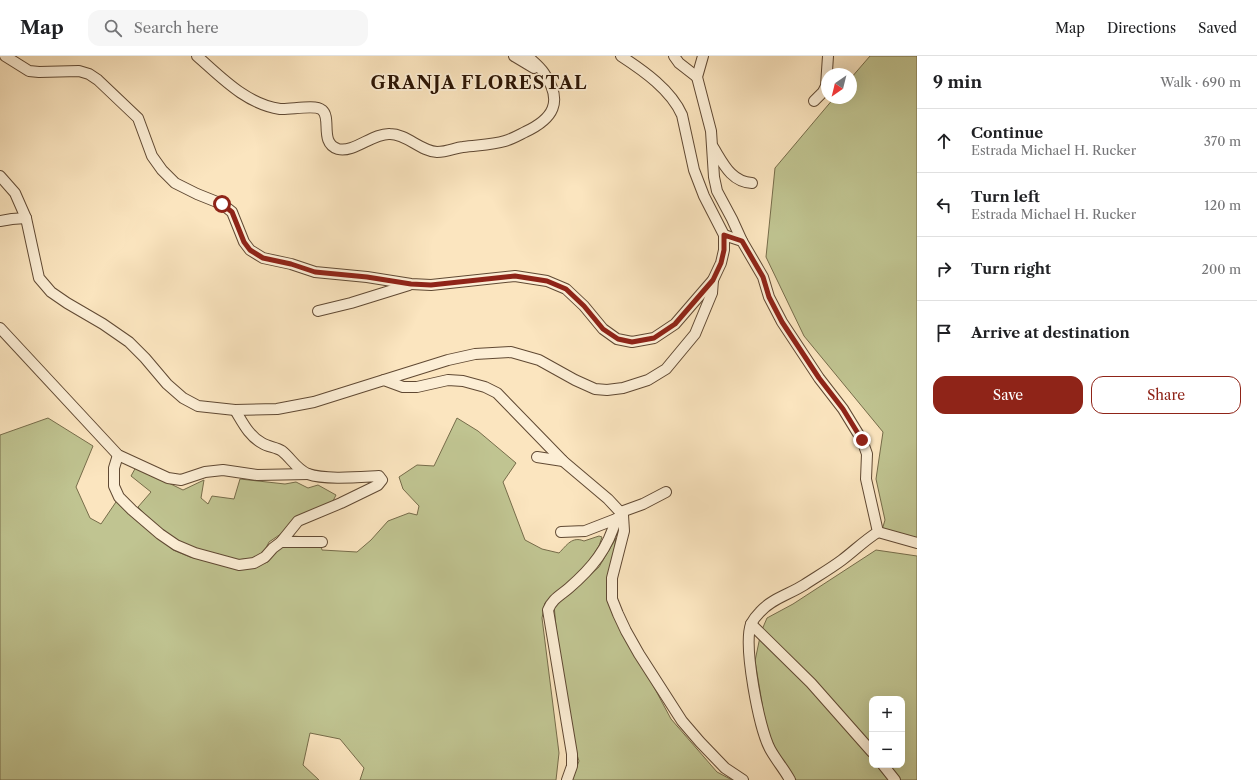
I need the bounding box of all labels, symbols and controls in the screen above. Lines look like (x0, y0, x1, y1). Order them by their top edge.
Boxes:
search box (88, 10, 368, 46)
text: Map (20, 16, 64, 39)
icon: search (102, 17, 124, 39)
text: Search here (134, 18, 219, 37)
text: Map (1055, 19, 1085, 37)
text: Directions (1107, 19, 1176, 37)
text: Saved (1198, 19, 1237, 37)
north arrow (821, 68, 857, 104)
district label: GRANJA FLORESTAL (371, 72, 587, 94)
text: 9 min (933, 72, 982, 92)
text: Walk · 690 m (1160, 74, 1241, 90)
text: Continue (971, 123, 1043, 142)
icon: ahead (933, 130, 955, 152)
text: 370 m (1204, 133, 1241, 149)
text: Estrada Michael H. Rucker (971, 142, 1136, 158)
text: Turn left (971, 187, 1040, 206)
icon: left (933, 194, 955, 216)
route start (213, 195, 231, 213)
text: 120 m (1204, 197, 1241, 213)
text: Estrada Michael H. Rucker (971, 206, 1136, 222)
icon: right (933, 258, 955, 280)
text: Turn right (971, 259, 1051, 278)
text: 200 m (1201, 261, 1241, 277)
icon: arrive (933, 322, 955, 344)
text: Arrive at destination (971, 323, 1130, 342)
button: Save (933, 376, 1083, 414)
button: Share (1091, 376, 1241, 414)
route end (853, 431, 871, 449)
map controls (869, 696, 905, 768)
button: + (869, 696, 905, 732)
button: − (869, 732, 905, 768)

